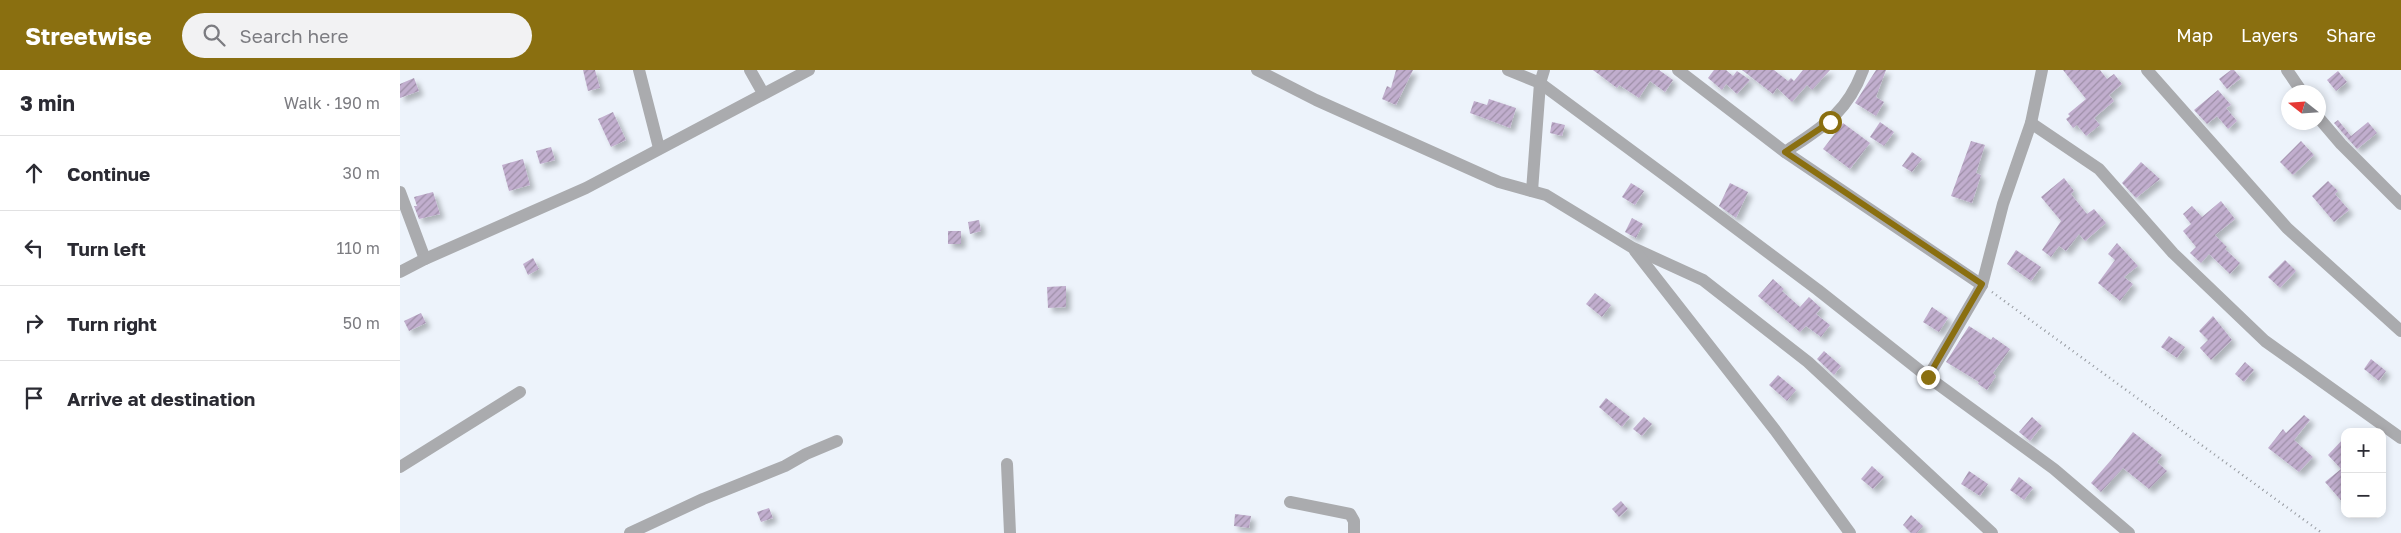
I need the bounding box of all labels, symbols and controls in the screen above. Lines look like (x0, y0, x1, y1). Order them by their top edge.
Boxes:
search box (182, 13, 532, 58)
text: Streetwise (25, 21, 152, 50)
icon: search (200, 21, 228, 49)
text: Search here (240, 24, 348, 47)
text: Map (2176, 24, 2213, 46)
text: Layers (2241, 24, 2298, 46)
text: Share (2326, 24, 2376, 46)
north arrow (2281, 85, 2326, 130)
text: 3 min (20, 90, 75, 116)
text: Walk · 190 m (284, 93, 380, 113)
route start (1819, 111, 1842, 134)
icon: ahead (20, 159, 48, 187)
text: Continue (67, 162, 150, 185)
text: 30 m (343, 163, 380, 183)
icon: left (20, 234, 48, 262)
text: Turn left (67, 237, 146, 260)
text: 110 m (336, 238, 380, 258)
icon: right (20, 309, 48, 337)
text: Turn right (67, 312, 157, 335)
text: 50 m (343, 313, 380, 333)
route end (1917, 366, 1940, 389)
icon: arrive (20, 384, 48, 412)
text: Arrive at destination (67, 387, 255, 410)
map controls (2341, 428, 2386, 518)
button: + (2341, 428, 2386, 473)
button: − (2341, 473, 2386, 518)

